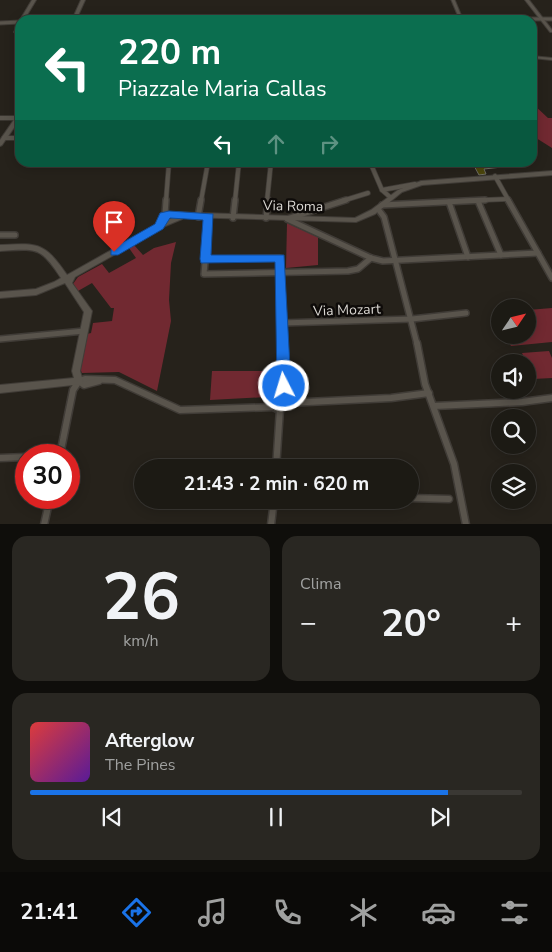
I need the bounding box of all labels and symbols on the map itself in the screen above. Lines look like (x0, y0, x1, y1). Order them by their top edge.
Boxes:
street label: Via Roma (262, 196, 323, 216)
pin (93, 201, 135, 252)
street label: Via Mozart (312, 299, 381, 321)
north arrow (491, 299, 536, 344)
position arrow (257, 359, 309, 411)
speed limit sign: 30 (15, 444, 80, 509)

